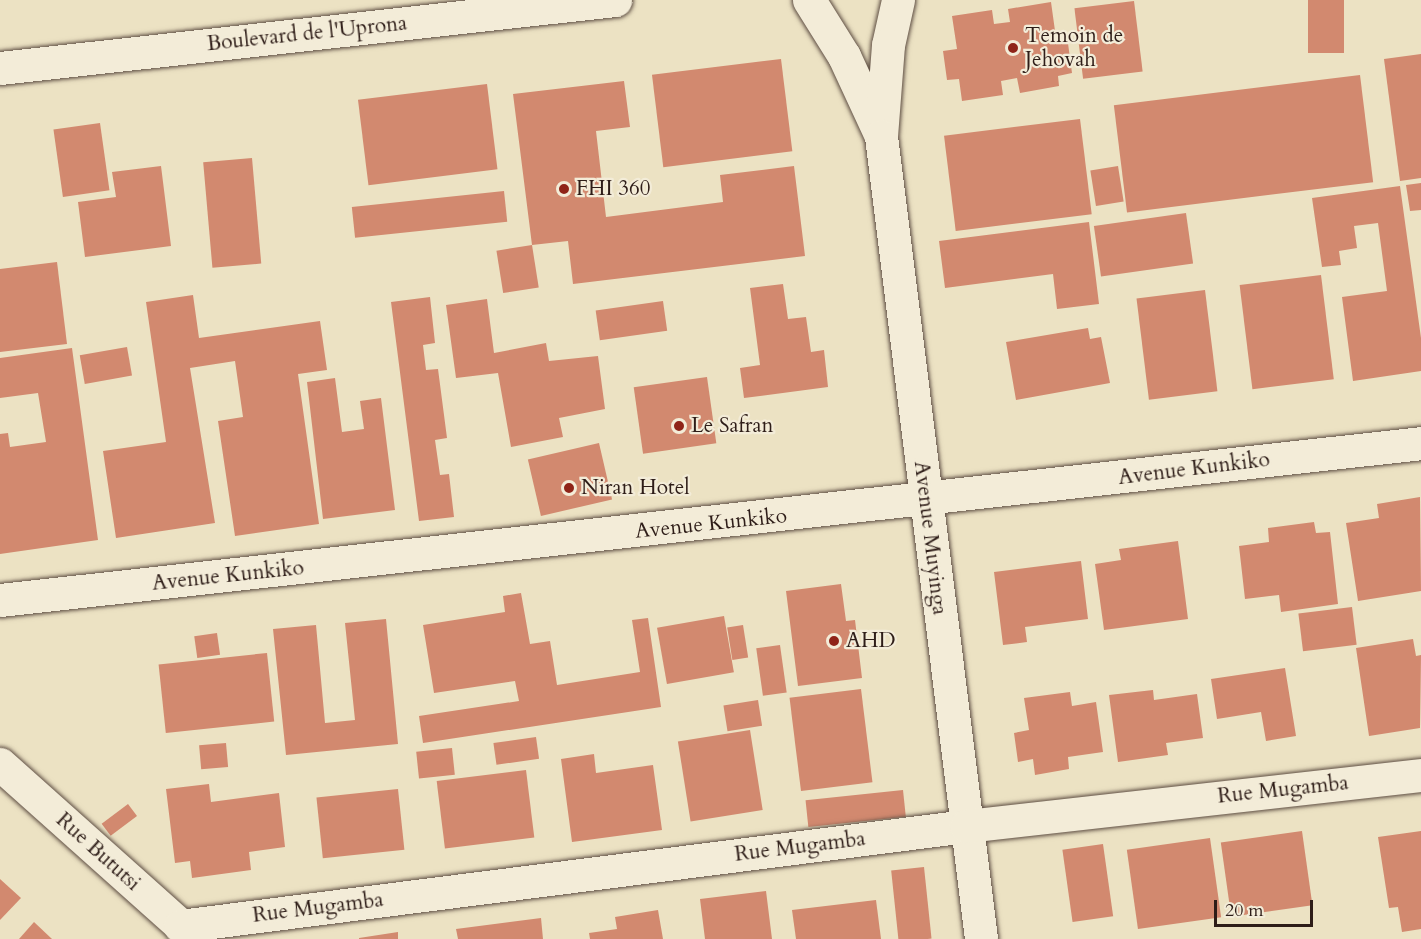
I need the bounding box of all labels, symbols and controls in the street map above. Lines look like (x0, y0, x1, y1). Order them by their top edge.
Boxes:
street label: Boulevard de l'Uprona (206, 11, 408, 57)
place label: Temoin de Jehovah (1025, 23, 1123, 73)
marker: Temoin de Jehovah (1006, 41, 1020, 55)
place label: FHI 360 (576, 176, 651, 202)
marker: FHI 360 (557, 182, 571, 196)
place label: Le Safran (691, 413, 774, 439)
marker: Le Safran (672, 419, 686, 433)
street label: Avenue Kunkiko (1117, 447, 1271, 491)
street label: Avenue Muyinga (908, 460, 952, 616)
place label: Niran Hotel (581, 475, 690, 501)
marker: Niran Hotel (562, 481, 576, 495)
street label: Avenue Kunkiko (634, 503, 788, 545)
street label: Avenue Kunkiko (151, 555, 305, 597)
place label: AHD (846, 628, 896, 654)
marker: AHD (827, 634, 841, 648)
street label: Rue Mugamba (1216, 771, 1350, 809)
street label: Rue Bututsi (51, 808, 145, 896)
street label: Rue Mugamba (733, 826, 867, 868)
street label: Rue Mugamba (251, 887, 385, 929)
scale bar (1217, 888, 1316, 926)
text: 20 m (1225, 898, 1264, 923)

